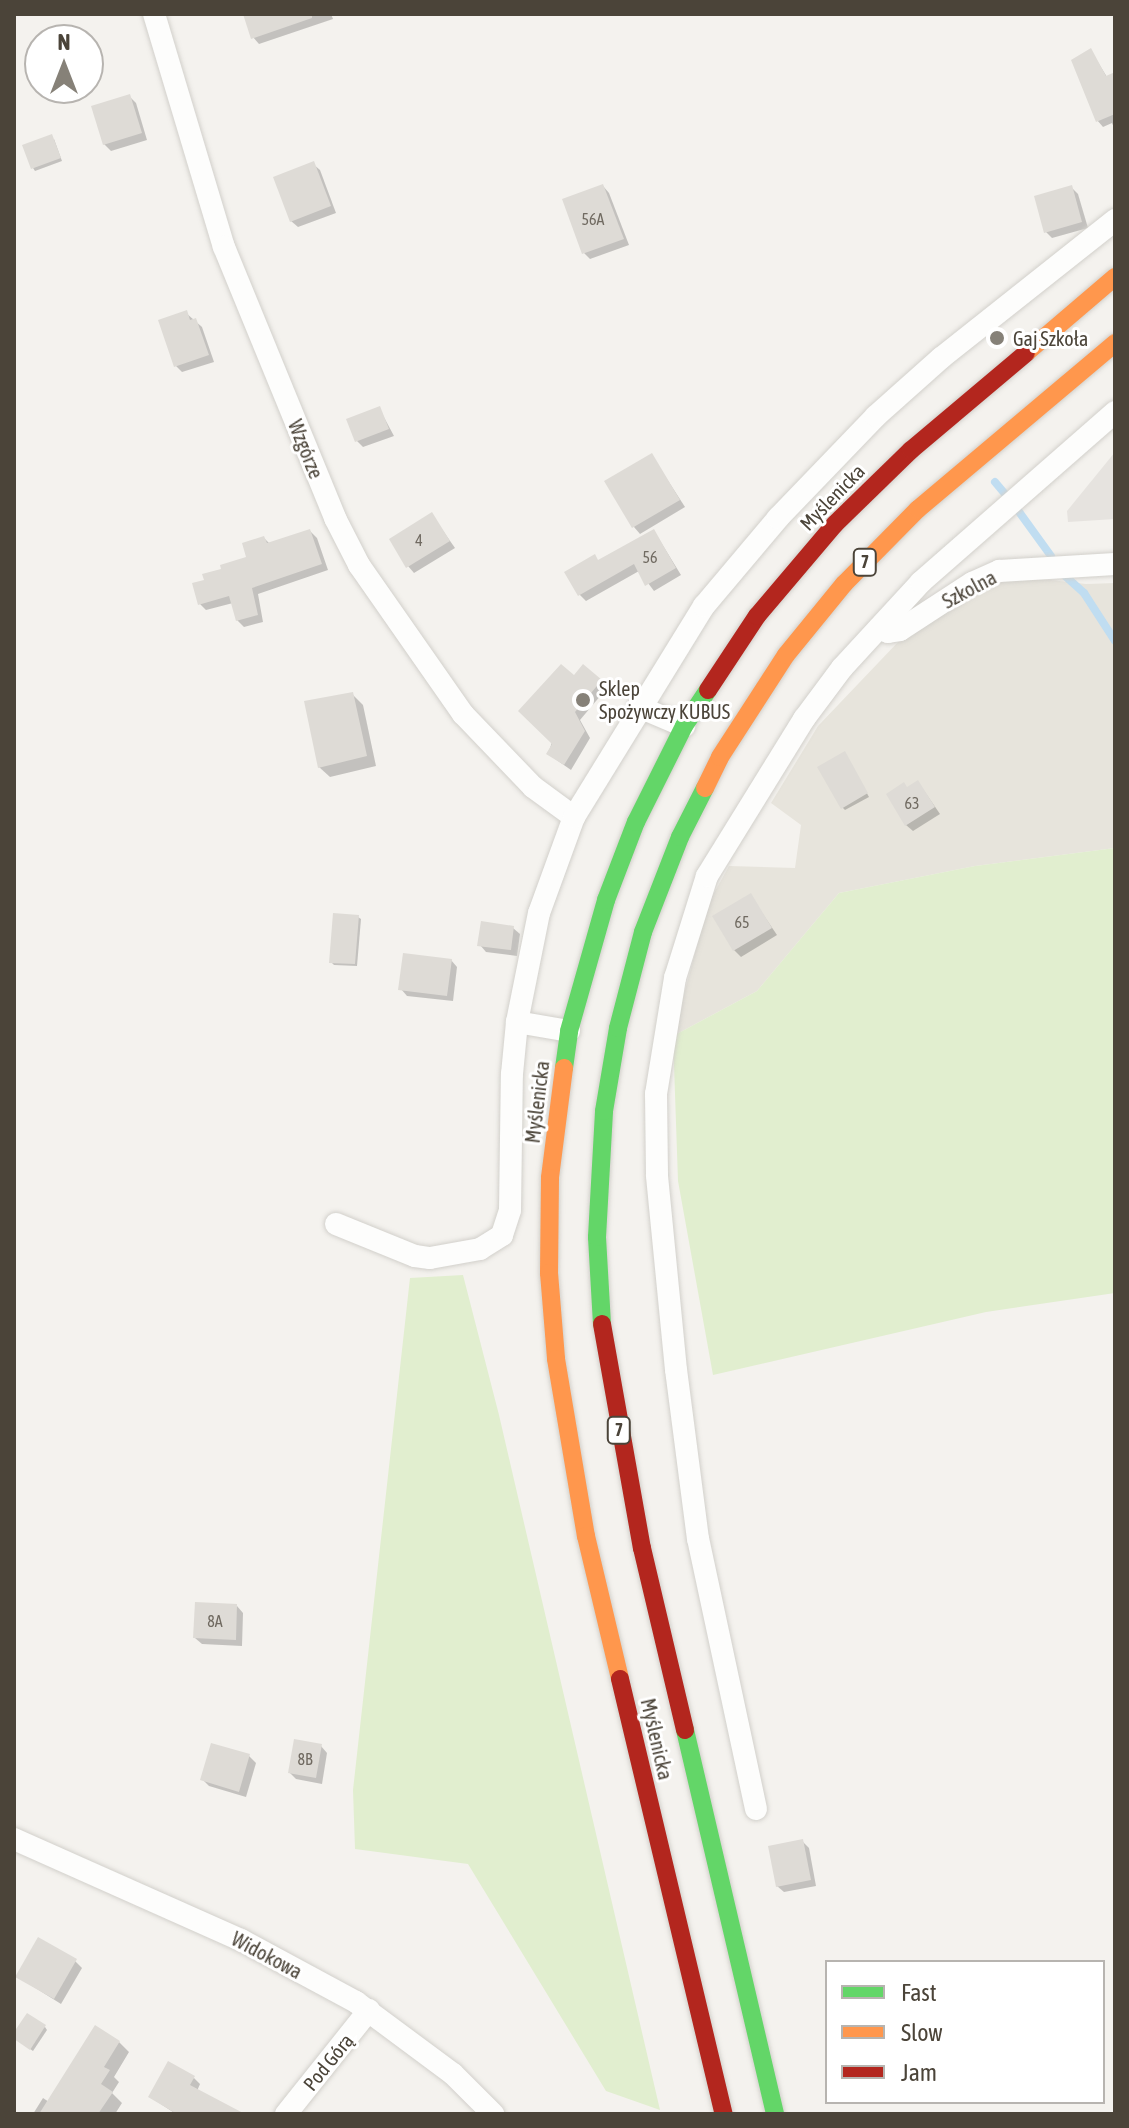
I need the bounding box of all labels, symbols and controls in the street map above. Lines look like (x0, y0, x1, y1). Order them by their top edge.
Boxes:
north arrow (24, 24, 104, 104)
text: N (58, 29, 70, 55)
house number: 56A (582, 209, 604, 229)
place label: Gaj Szkoła (1013, 326, 1088, 350)
marker: Gaj Szkoła (988, 329, 1006, 347)
street label: Wzgórze (283, 416, 329, 482)
street label: Myślenicka (795, 459, 869, 535)
house number: 4 (415, 530, 423, 550)
house number: 56 (642, 547, 658, 567)
road number: 7 (851, 548, 879, 576)
street label: Szkolna (938, 565, 1000, 613)
place label: Sklep Spożywczy KUBUS (599, 676, 730, 723)
marker: Sklep Spożywczy KUBUS (574, 691, 592, 709)
house number: 63 (904, 793, 920, 813)
house number: 65 (734, 912, 750, 932)
street label: Myślenicka (520, 1060, 554, 1144)
road number: 7 (605, 1416, 633, 1444)
house number: 8A (207, 1611, 223, 1631)
street label: Myślenicka (636, 1696, 678, 1782)
house number: 8B (297, 1749, 313, 1769)
street label: Widokowa (228, 1926, 306, 1984)
legend (825, 1960, 1105, 2104)
text: Fast (901, 1979, 937, 2006)
text: Slow (901, 2019, 943, 2046)
street label: Pod Górą (298, 2029, 358, 2095)
text: Jam (901, 2059, 937, 2086)

